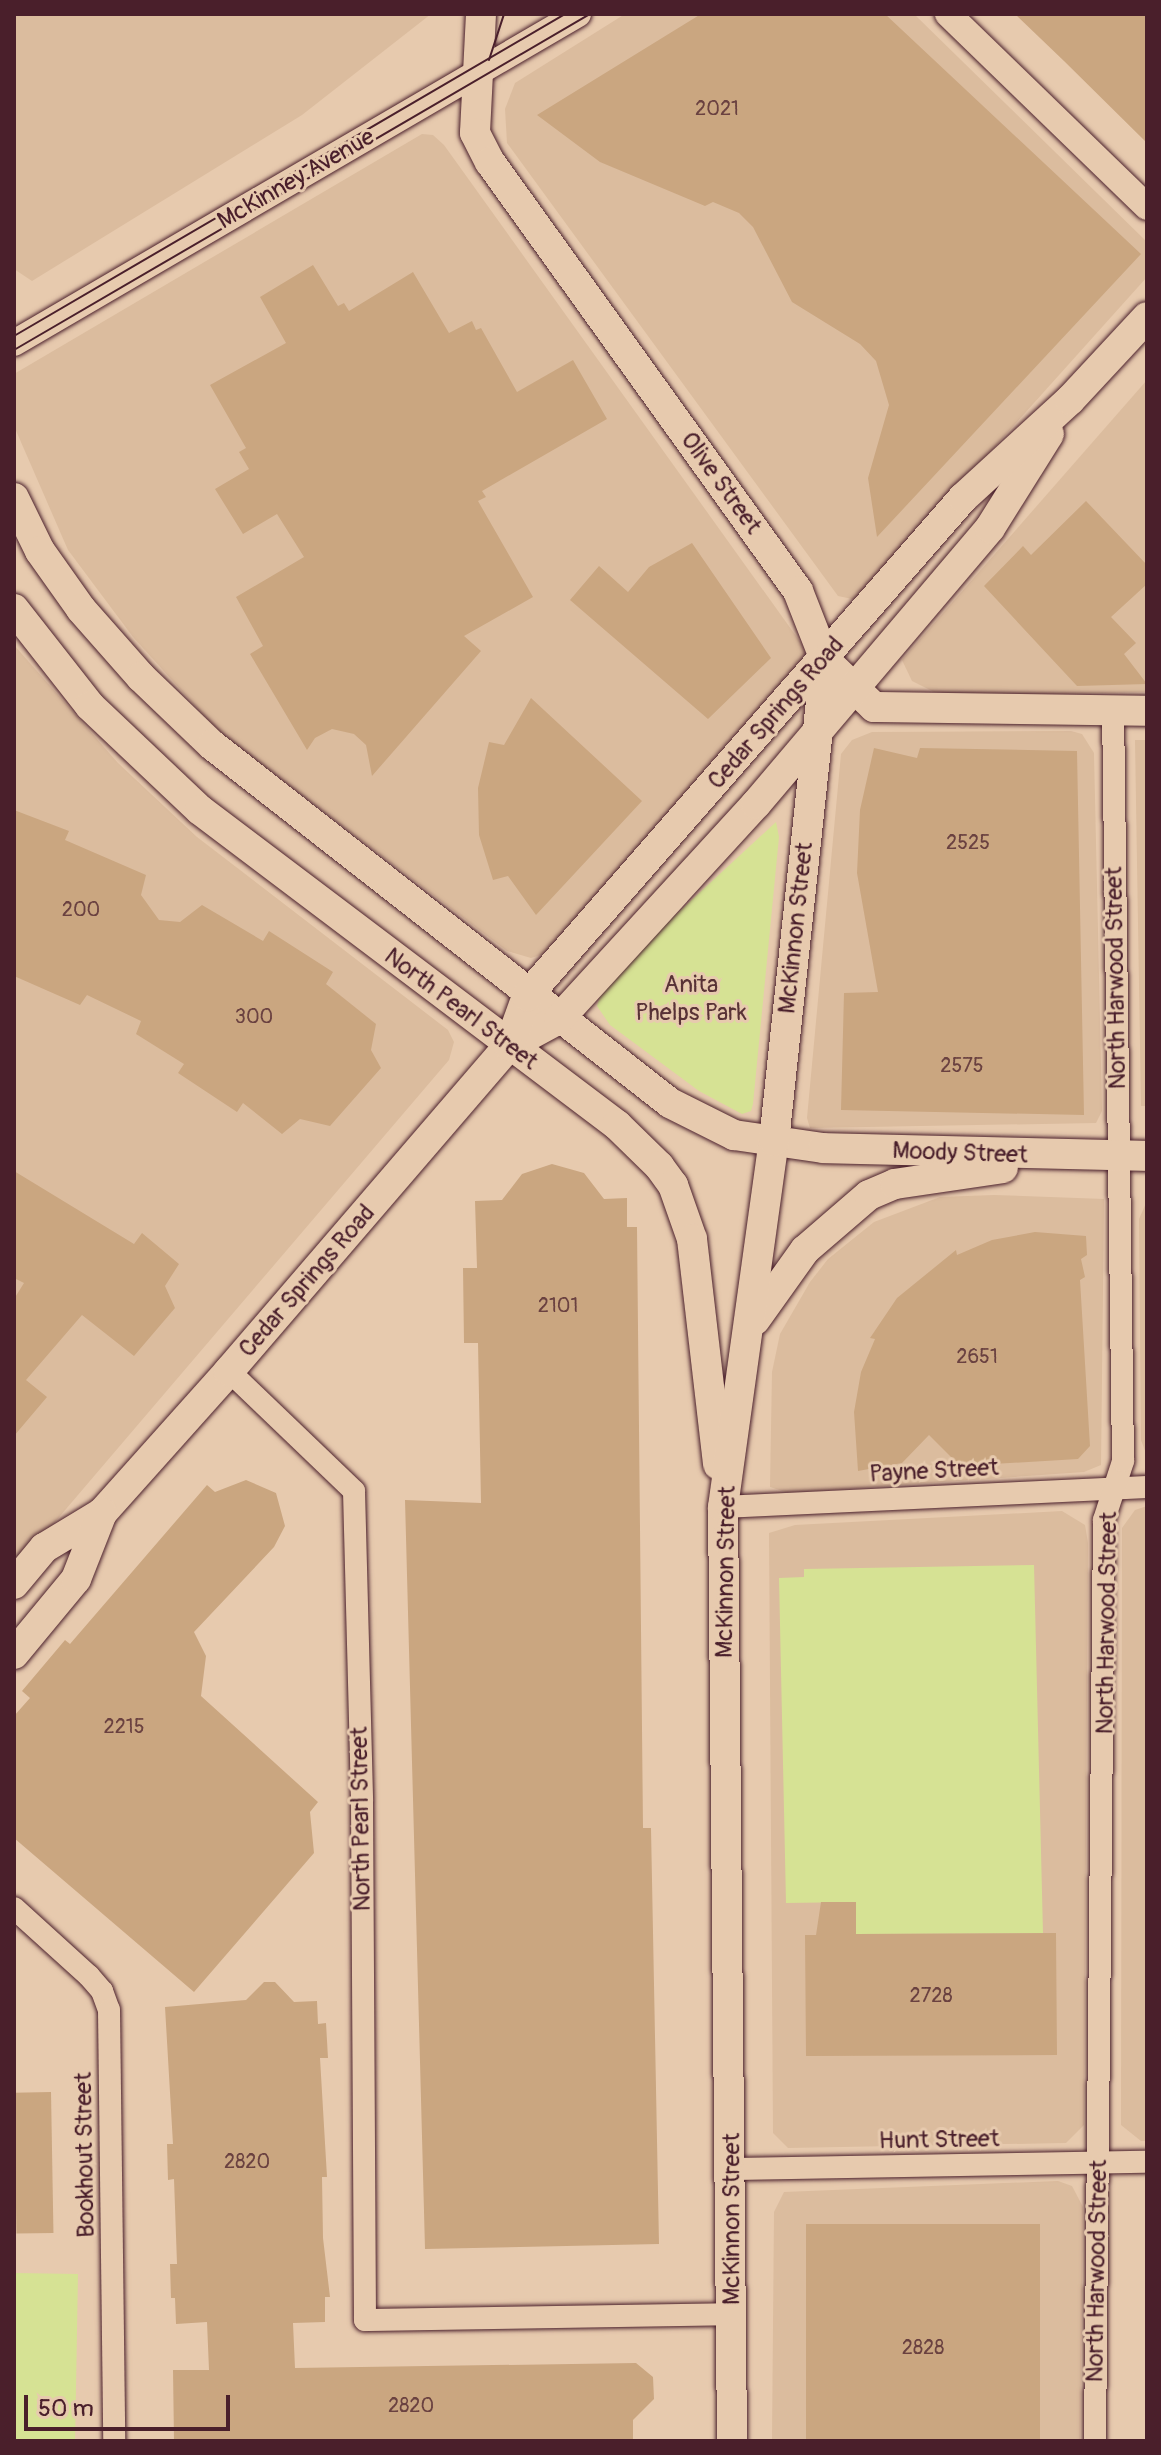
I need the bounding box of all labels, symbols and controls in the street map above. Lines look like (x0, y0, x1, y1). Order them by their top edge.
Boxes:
house number: 2021 (695, 96, 739, 120)
street label: McKinney Avenue (212, 122, 380, 236)
street label: Olive Street (674, 426, 768, 540)
street label: Cedar Springs Road (702, 631, 850, 795)
house number: 2525 (946, 830, 990, 854)
street label: McKinnon Street (773, 841, 819, 1015)
street label: North Harwood Street (1100, 866, 1132, 1090)
house number: 200 (62, 897, 100, 921)
street label: North Pearl Street (379, 942, 543, 1076)
park label: Anita Phelps Park (635, 971, 747, 1027)
house number: 300 (235, 1004, 273, 1028)
house number: 2575 (940, 1053, 984, 1077)
street label: Moody Street (892, 1136, 1028, 1170)
street label: Cedar Springs Road (233, 1199, 381, 1363)
house number: 2101 (538, 1293, 578, 1317)
house number: 2651 (956, 1344, 998, 1368)
street label: Payne Street (869, 1453, 999, 1489)
street label: McKinnon Street (710, 1486, 742, 1658)
street label: North Harwood Street (1091, 1511, 1123, 1735)
house number: 2215 (103, 1714, 145, 1738)
street label: North Pearl Street (345, 1726, 377, 1912)
house number: 2728 (909, 1983, 953, 2007)
street label: Bookhout Street (69, 2072, 101, 2238)
street label: Hunt Street (878, 2125, 1000, 2155)
street label: McKinnon Street (718, 2133, 746, 2305)
house number: 2820 (224, 2149, 270, 2173)
street label: North Harwood Street (1081, 2159, 1113, 2383)
house number: 2828 (902, 2335, 944, 2359)
scale bar (28, 2379, 234, 2429)
house number: 2820 (388, 2393, 434, 2417)
text: 50 m (38, 2394, 94, 2423)

